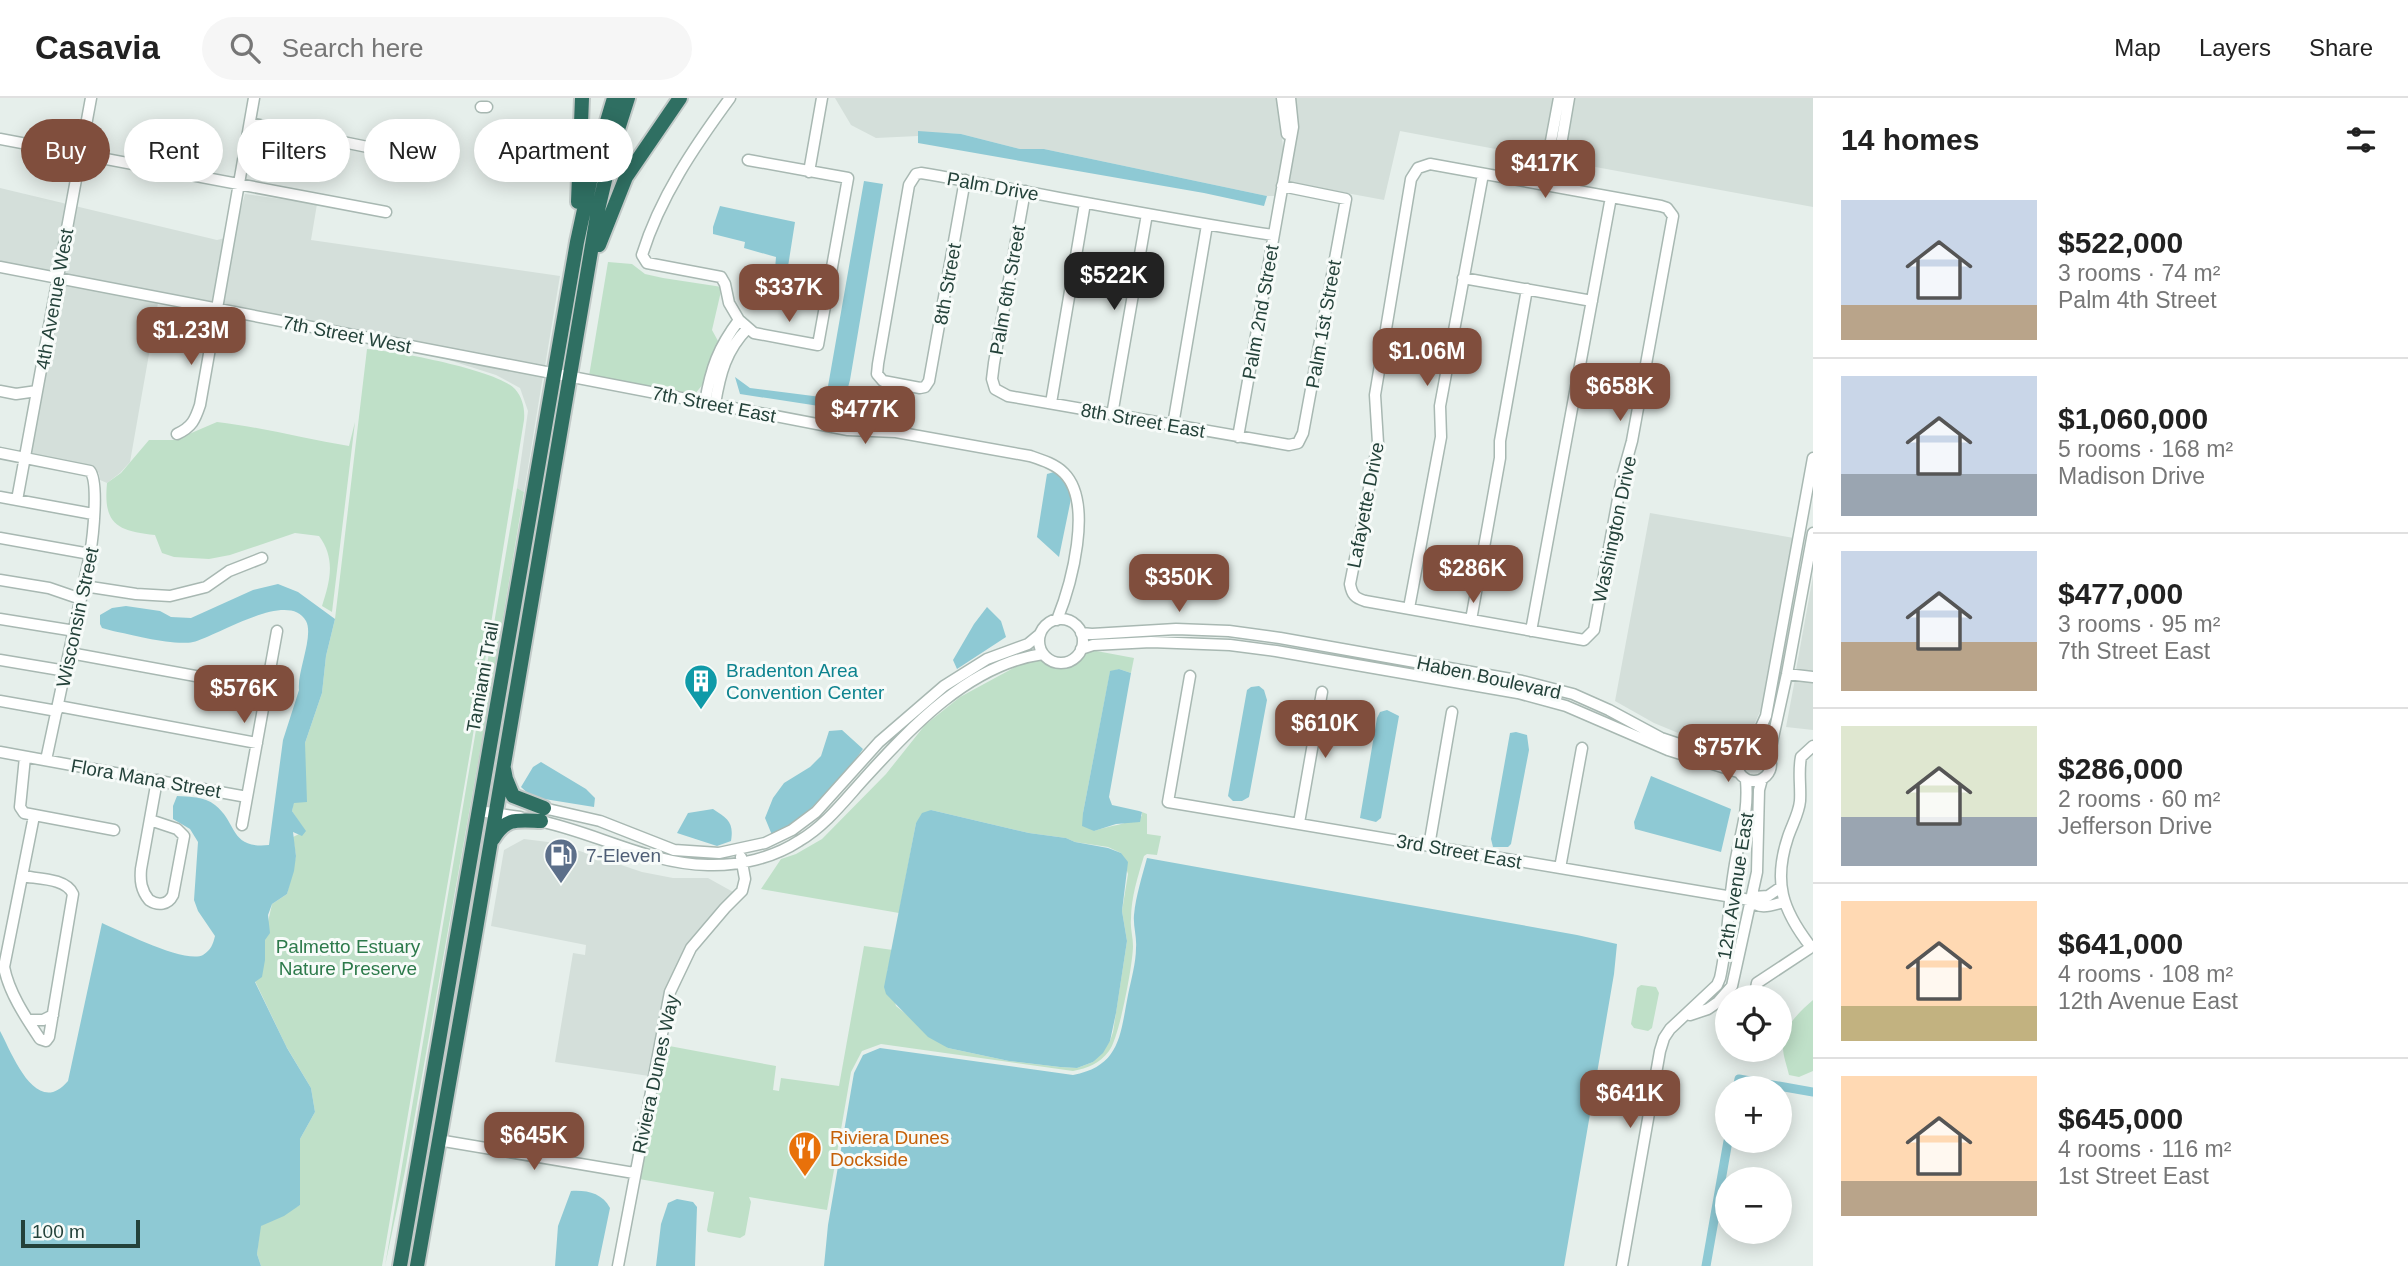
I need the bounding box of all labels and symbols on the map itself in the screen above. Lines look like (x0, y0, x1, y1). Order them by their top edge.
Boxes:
pin: $417K (1496, 140, 1594, 200)
street label: Palm Drive (945, 168, 1040, 205)
street label: Palm 6th Street (986, 223, 1029, 356)
street label: 4th Avenue West (32, 226, 77, 371)
street label: 8th Street (930, 241, 965, 326)
street label: Palm 2nd Street (1238, 242, 1283, 381)
pin: $522K (1065, 252, 1163, 312)
street label: Palm 1st Street (1302, 258, 1345, 390)
pin: $337K (740, 264, 838, 324)
pin: $1.23M (134, 308, 248, 367)
street label: 7th Street West (281, 312, 414, 357)
pin: $1.06M (1370, 328, 1484, 388)
pin: $658K (1571, 364, 1669, 423)
street label: 7th Street East (650, 382, 778, 427)
pin: $477K (816, 386, 914, 446)
street label: 8th Street East (1079, 399, 1207, 442)
street label: Lafayette Drive (1343, 440, 1388, 570)
street label: Washington Drive (1589, 454, 1640, 604)
street label: Wisconsin Street (52, 544, 103, 689)
pin: $286K (1424, 546, 1522, 605)
pin: $350K (1130, 554, 1228, 614)
street label: Tamiami Trail (462, 620, 503, 734)
street label: Haben Boulevard (1415, 652, 1563, 703)
place label: Bradenton Area Convention Center (726, 660, 885, 703)
building icon: Bradenton Area Convention Center (682, 662, 720, 711)
pin: $576K (195, 666, 293, 725)
pin: $610K (1276, 700, 1374, 760)
pin: $757K (1679, 724, 1777, 784)
street label: Flora Mana Street (69, 755, 223, 802)
street label: 12th Avenue East (1713, 810, 1758, 961)
street label: 3rd Street East (1395, 830, 1524, 873)
fuel station icon: 7-Eleven (542, 836, 580, 885)
place label: 7-Eleven (586, 845, 661, 866)
park label: Palmetto Estuary Nature Preserve (276, 936, 421, 979)
street label: Riviera Dunes Way (628, 992, 683, 1155)
pin: $641K (1581, 1070, 1679, 1130)
pin: $645K (485, 1112, 583, 1172)
place label: Riviera Dunes Dockside (830, 1127, 949, 1170)
restaurant icon: Riviera Dunes Dockside (786, 1129, 824, 1178)
scale bar (21, 1217, 140, 1249)

